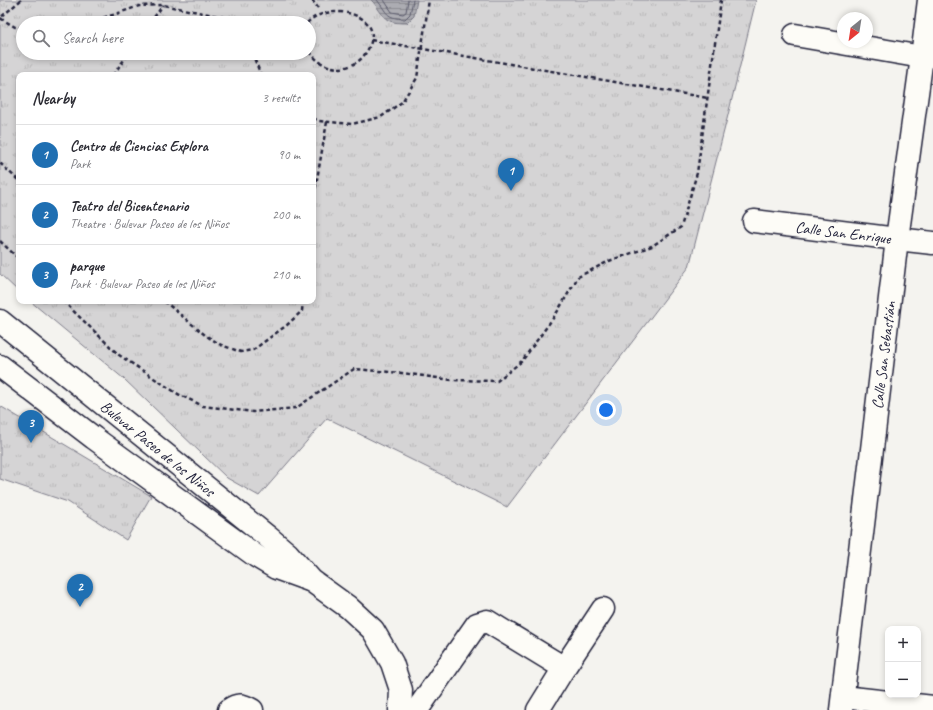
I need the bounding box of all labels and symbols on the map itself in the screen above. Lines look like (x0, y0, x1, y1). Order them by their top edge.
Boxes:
north arrow (837, 12, 873, 48)
pin: 1 (498, 158, 524, 191)
street label: Calle San Enrique (794, 217, 894, 249)
street label: Calle San Sebastián (867, 299, 901, 410)
street label: Bulevar Paseo de los Niños (96, 396, 220, 502)
your location (596, 400, 616, 420)
pin: 3 (18, 410, 44, 443)
pin: 2 (67, 574, 93, 607)

